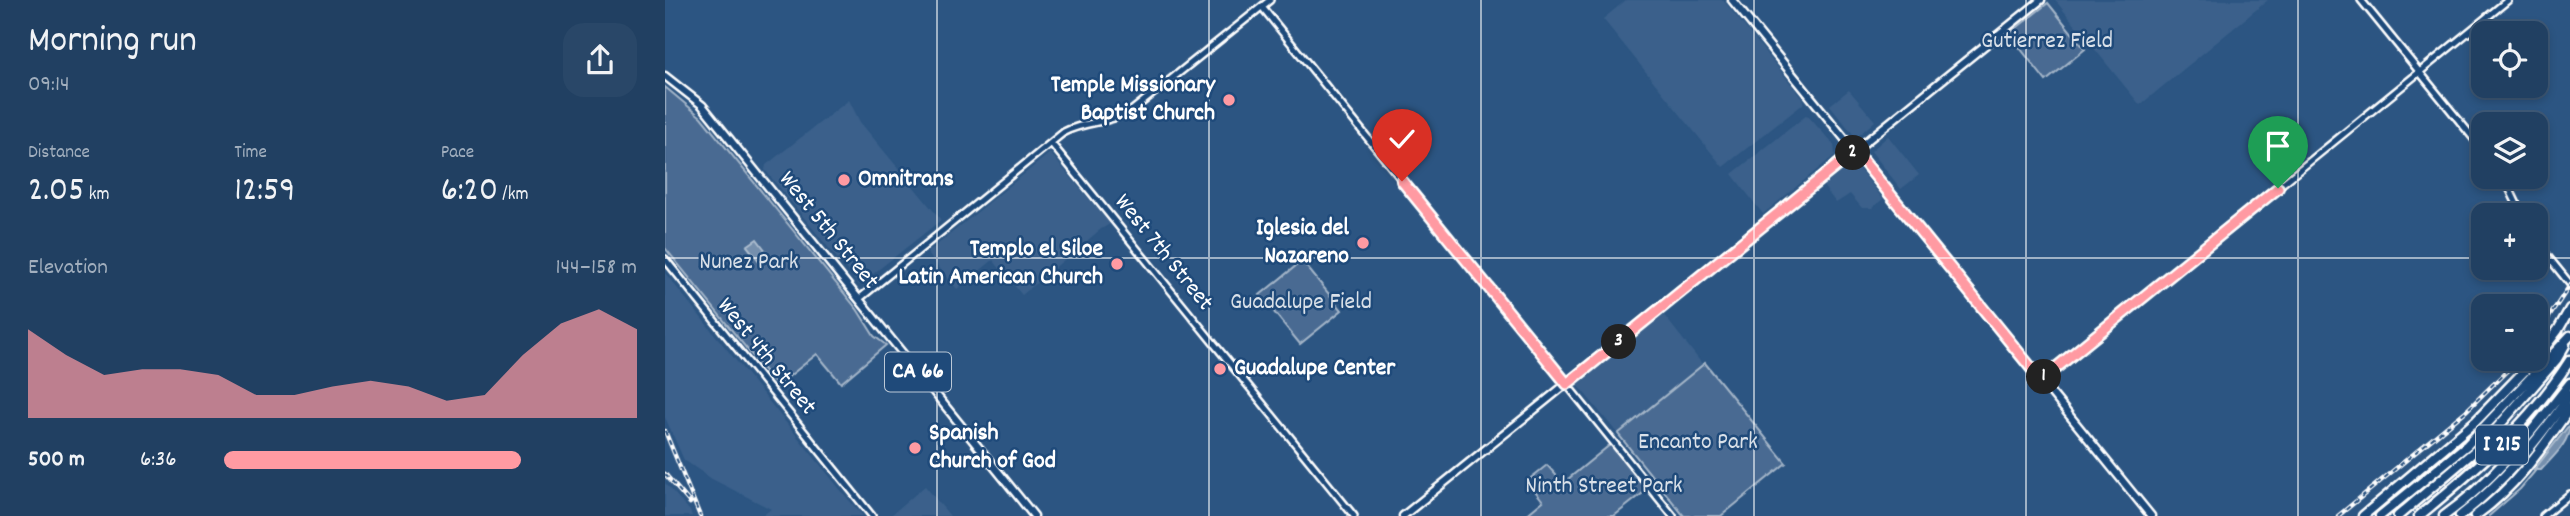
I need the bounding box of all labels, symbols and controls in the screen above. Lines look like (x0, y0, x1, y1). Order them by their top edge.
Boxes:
text: Morning run (28, 15, 197, 70)
map controls (2471, 21, 2548, 371)
button: locate (2471, 21, 2548, 98)
button: share (563, 23, 637, 97)
park label: Gutierrez Field (1981, 25, 2113, 59)
text: 09:14 (28, 69, 69, 102)
place label: Temple Missionary Baptist Church (1051, 69, 1216, 131)
marker: Temple Missionary Baptist Church (1221, 92, 1237, 108)
pin (1372, 109, 1432, 181)
button: layers (2471, 112, 2548, 189)
pin (2248, 116, 2308, 188)
icon: check (1383, 120, 1421, 158)
icon: arrive (2259, 127, 2297, 165)
pin: 2 (1835, 136, 1871, 170)
text: 2 (1848, 139, 1857, 166)
text: Distance (28, 140, 90, 167)
text: Time (234, 140, 267, 167)
text: Pace (441, 140, 474, 167)
place label: Omnitrans (858, 163, 954, 197)
street label: West 5th Street (770, 165, 886, 298)
text: 2.05 (28, 167, 84, 217)
text: 12:59 (234, 167, 295, 217)
text: 6:20 (441, 167, 498, 217)
marker: Omnitrans (836, 172, 852, 188)
text: km (84, 182, 110, 209)
text: /km (498, 182, 529, 209)
street label: West 7th Street (1105, 187, 1221, 319)
button: + (2471, 203, 2548, 280)
place label: Iglesia del Nazareno (1256, 212, 1349, 274)
place label: Templo el Siloe Latin American Church (898, 233, 1103, 295)
marker: Iglesia del Nazareno (1355, 235, 1371, 251)
park label: Nunez Park (699, 246, 799, 280)
text: Elevation (28, 252, 108, 285)
text: 144–158 m (555, 252, 637, 285)
marker: Templo el Siloe Latin American Church (1109, 256, 1125, 272)
park label: Guadalupe Field (1230, 286, 1372, 320)
street label: West 4th Street (708, 291, 824, 423)
button: − (2471, 294, 2548, 371)
pin: 3 (1601, 324, 1637, 360)
text: 3 (1614, 328, 1623, 355)
road number: CA 66 (885, 352, 951, 392)
place label: Guadalupe Center (1234, 352, 1396, 386)
pin: 1 (2027, 360, 2061, 394)
marker: Guadalupe Center (1212, 361, 1228, 377)
text: 1 (2041, 363, 2046, 390)
place label: Spanish Church of God (929, 417, 1056, 479)
park label: Encanto Park (1638, 426, 1758, 460)
road number: I 215 (2476, 426, 2528, 464)
marker: Spanish Church of God (907, 440, 923, 456)
text: 500 m (28, 444, 85, 477)
text: 6:36 (140, 444, 177, 477)
park label: Ninth Street Park (1525, 470, 1683, 504)

